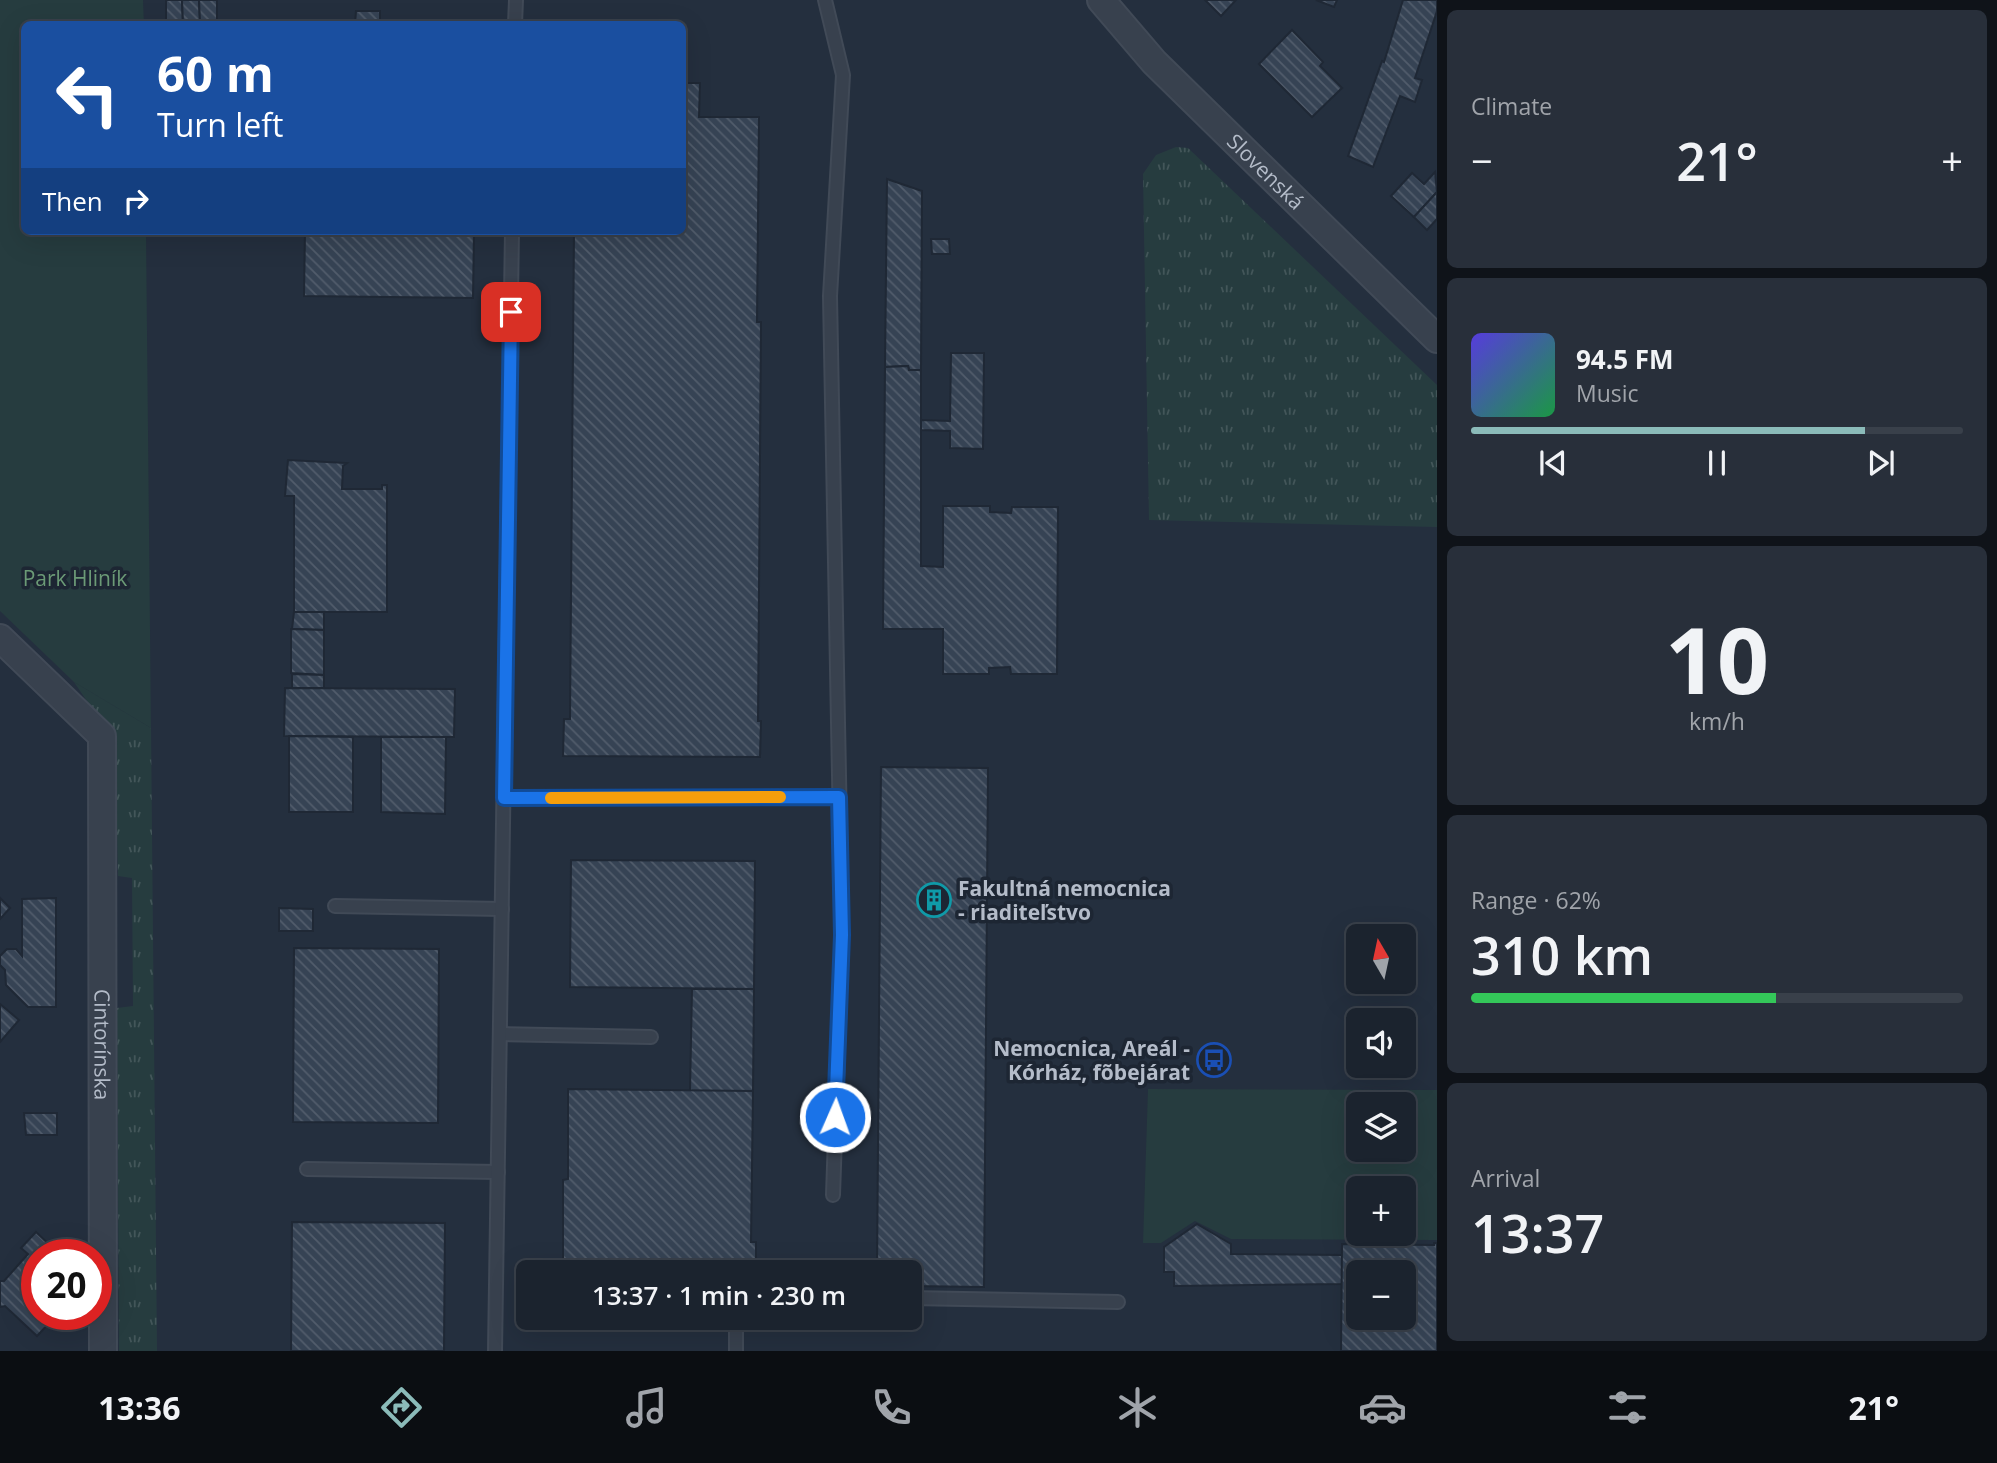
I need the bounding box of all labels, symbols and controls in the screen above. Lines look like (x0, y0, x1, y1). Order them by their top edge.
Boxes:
text: 60 m (157, 40, 274, 106)
icon: left (42, 49, 133, 140)
text: Climate (1471, 90, 1552, 122)
text: Turn left (157, 103, 283, 146)
text: 21° (1676, 125, 1758, 196)
street label: Slovenská (1221, 127, 1310, 215)
text: − (1471, 134, 1493, 186)
text: + (1941, 134, 1963, 186)
icon: right (117, 182, 155, 220)
text: Then (42, 183, 103, 219)
pin (481, 282, 541, 342)
icon: arrive (492, 293, 530, 331)
text: 94.5 FM (1576, 341, 1674, 377)
text: Music (1576, 377, 1639, 409)
icon: previous (1534, 444, 1572, 482)
icon: pause (1698, 444, 1736, 482)
icon: next (1862, 444, 1900, 482)
park label: Park Hliník (23, 564, 127, 592)
text: 10 (1665, 597, 1769, 721)
text: km/h (1689, 705, 1745, 737)
place label: Fakultná nemocnica - riaditeľstvo (958, 874, 1171, 926)
building icon: Fakultná nemocnica - riaditeľstvo (915, 881, 953, 919)
text: Range · 62% (1471, 884, 1601, 916)
text: 310 km (1471, 919, 1653, 990)
north arrow (1346, 924, 1416, 994)
map controls (1346, 924, 1416, 1330)
street label: Cintorínska (88, 989, 117, 1100)
button: sound (1346, 1008, 1416, 1078)
place label: Nemocnica, Areál - Kórház, fõbejárat (993, 1034, 1190, 1086)
bus stop icon: Nemocnica, Areál - Kórház, fõbejárat (1195, 1041, 1233, 1079)
position arrow (798, 1080, 872, 1154)
button: layers (1346, 1092, 1416, 1162)
text: Arrival (1471, 1162, 1540, 1194)
button: + (1346, 1176, 1416, 1246)
text: 13:37 (1471, 1197, 1604, 1268)
speed limit sign: 20 (21, 1239, 112, 1330)
button: − (1346, 1260, 1416, 1330)
text: 13:37 · 1 min · 230 m (592, 1277, 846, 1313)
icon: directions (377, 1383, 426, 1432)
icon: music (622, 1383, 671, 1432)
icon: phone (867, 1383, 916, 1432)
icon: climate (1113, 1383, 1162, 1432)
icon: car (1358, 1383, 1407, 1432)
icon: filters (1603, 1383, 1652, 1432)
text: 13:36 (98, 1386, 180, 1429)
text: 21° (1849, 1386, 1899, 1429)

